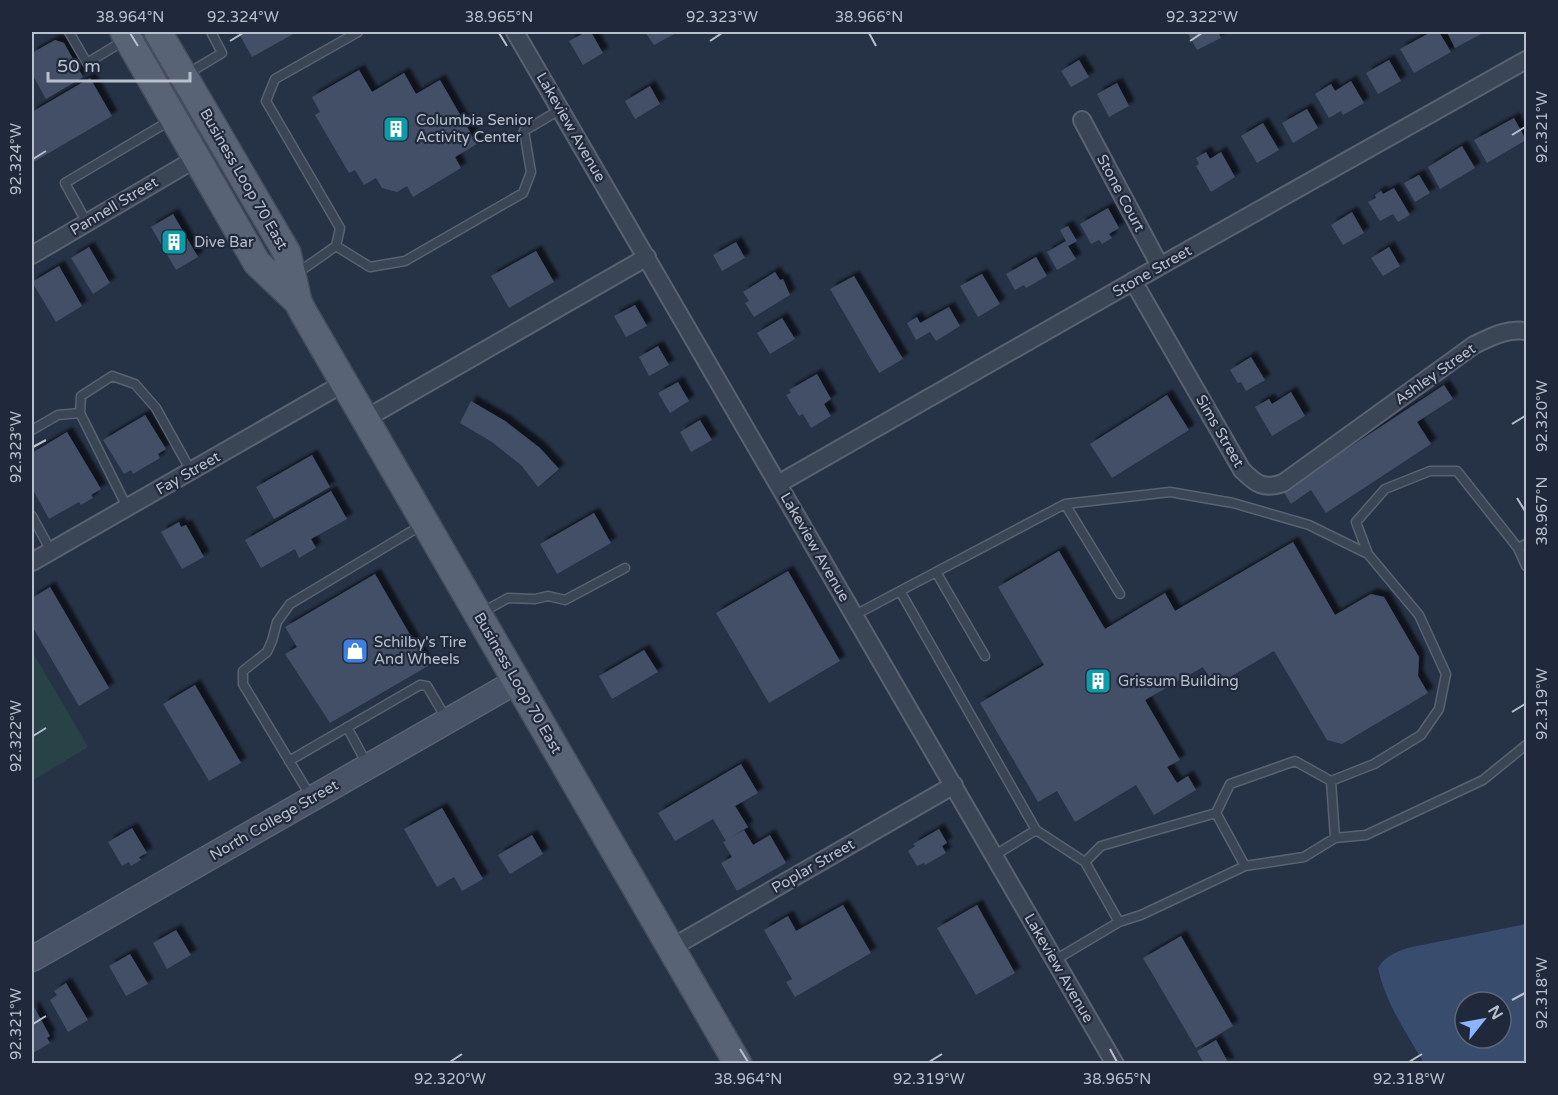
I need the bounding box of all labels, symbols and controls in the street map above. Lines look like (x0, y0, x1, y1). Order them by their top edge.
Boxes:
text: 38.964°N (96, 8, 164, 26)
text: 92.324°W (207, 8, 279, 26)
text: 38.965°N (465, 8, 533, 26)
text: 92.323°W (686, 8, 758, 26)
text: 38.966°N (835, 8, 903, 26)
text: 92.322°W (1166, 8, 1238, 26)
scale bar (48, 45, 190, 83)
text: 50 m (57, 55, 101, 77)
street label: Lakeview Avenue (532, 69, 610, 185)
text: 92.321°W (1533, 91, 1551, 163)
street label: Business Loop 70 East (196, 105, 292, 253)
place label: Columbia Senior Activity Center (416, 111, 533, 146)
building icon: Columbia Senior Activity Center (381, 114, 411, 144)
text: 92.324°W (7, 123, 25, 195)
street label: Stone Court (1093, 151, 1149, 235)
street label: Pannell Street (67, 173, 161, 239)
building icon: Dive Bar (159, 227, 189, 257)
place label: Dive Bar (194, 233, 254, 251)
street label: Stone Street (1109, 241, 1195, 301)
street label: Ashley Street (1391, 339, 1479, 408)
text: 92.320°W (1533, 380, 1551, 452)
street label: Sims Street (1192, 392, 1248, 471)
text: 92.323°W (7, 411, 25, 483)
street label: Fay Street (153, 447, 224, 499)
text: 38.967°N (1533, 476, 1551, 546)
street label: Lakeview Avenue (776, 489, 854, 605)
street label: Business Loop 70 East (470, 609, 566, 757)
place label: Schilby's Tire And Wheels (374, 633, 466, 668)
shop icon: Schilby's Tire And Wheels (340, 636, 370, 666)
building icon: Grissum Building (1083, 666, 1113, 696)
text: 92.319°W (1533, 668, 1551, 740)
place label: Grissum Building (1118, 672, 1239, 690)
text: 92.322°W (7, 700, 25, 772)
street label: North College Street (207, 776, 342, 864)
street label: Poplar Street (768, 835, 858, 897)
street label: Lakeview Avenue (1020, 910, 1098, 1026)
text: 92.318°W (1533, 957, 1551, 1029)
text: 92.321°W (7, 988, 25, 1060)
north arrow (1453, 990, 1513, 1050)
text: N (1483, 1002, 1507, 1023)
text: 92.320°W (414, 1070, 486, 1088)
text: 38.964°N (714, 1070, 782, 1088)
text: 92.319°W (893, 1070, 965, 1088)
text: 38.965°N (1083, 1070, 1151, 1088)
text: 92.318°W (1373, 1070, 1445, 1088)

